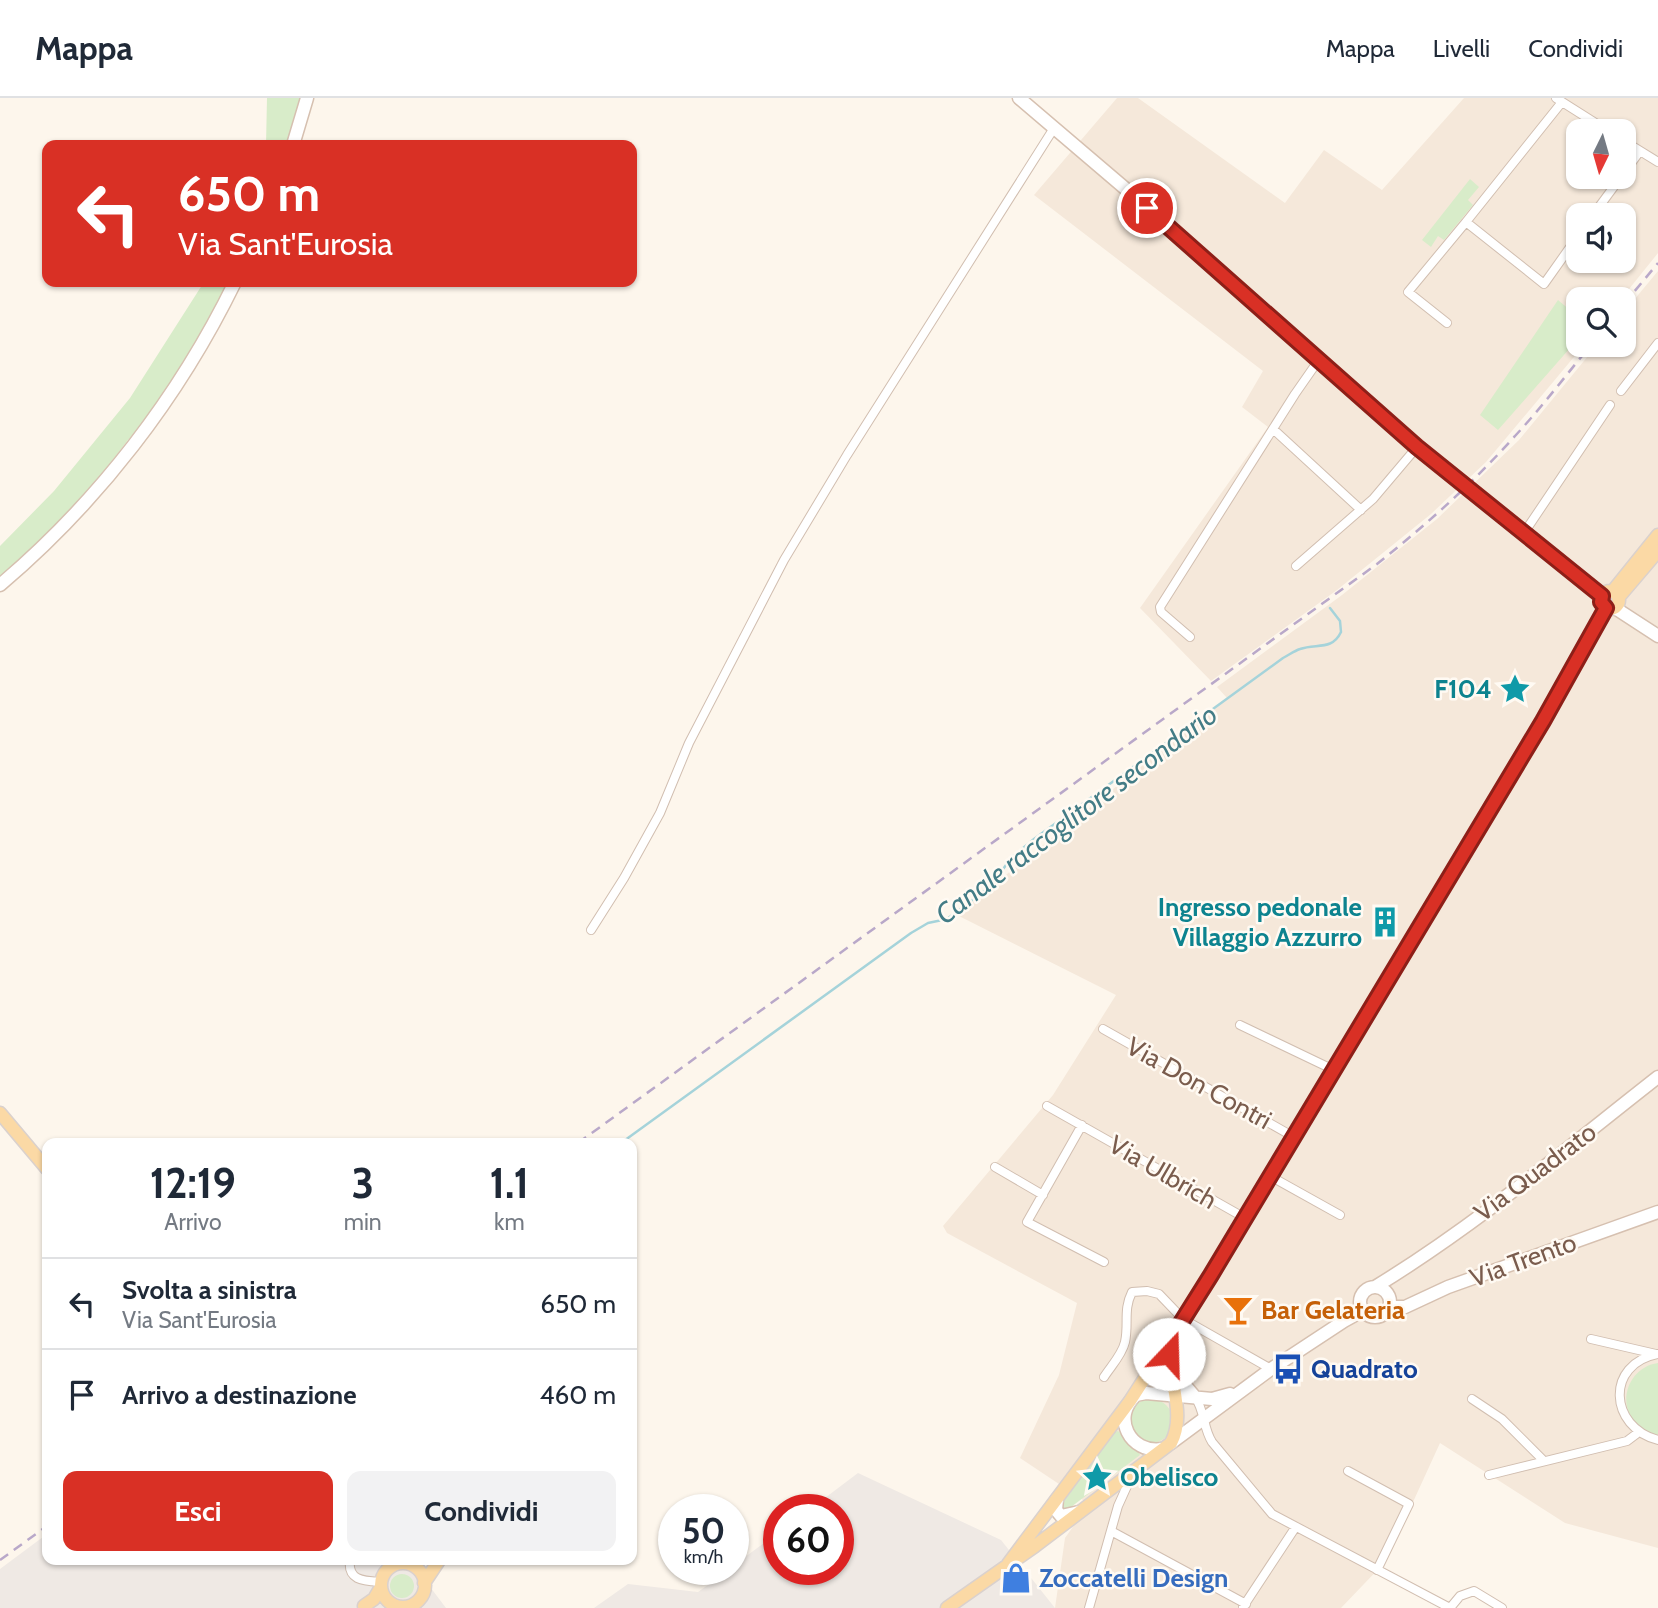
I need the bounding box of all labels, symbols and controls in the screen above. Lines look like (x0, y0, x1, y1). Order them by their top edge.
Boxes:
text: Mappa (35, 28, 133, 68)
text: Mappa (1326, 34, 1395, 63)
text: Livelli (1433, 34, 1490, 63)
text: Condividi (1528, 34, 1623, 63)
north arrow (1566, 119, 1636, 189)
map controls (1566, 119, 1636, 357)
text: 650 m (178, 164, 320, 223)
icon: left (63, 168, 154, 259)
pin (1117, 178, 1177, 238)
icon: arrive (1128, 189, 1166, 227)
button: sound (1566, 203, 1636, 273)
text: Via Sant'Eurosia (178, 224, 393, 263)
button: search (1566, 287, 1636, 357)
place icon: F104 (1498, 672, 1532, 706)
place label: F104 (1434, 673, 1492, 705)
water label: Canale raccoglitore secondario (928, 697, 1224, 931)
place label: Ingresso pedonale Villaggio Azzurro (1158, 891, 1362, 953)
building icon: Ingresso pedonale Villaggio Azzurro (1368, 905, 1402, 939)
street label: Via Don Contri (1121, 1030, 1277, 1136)
street label: Via Quadrato (1468, 1116, 1602, 1228)
street label: Via Ulbrich (1103, 1128, 1223, 1216)
text: 12:19 (150, 1157, 236, 1209)
text: 3 (351, 1157, 374, 1209)
text: 1.1 (490, 1157, 529, 1209)
text: Arrivo (164, 1208, 222, 1236)
text: min (344, 1208, 382, 1236)
text: km (494, 1208, 525, 1236)
street label: Via Trento (1465, 1226, 1581, 1294)
text: Svolta a sinistra (122, 1274, 297, 1306)
icon: left (63, 1285, 101, 1323)
text: 650 m (540, 1288, 616, 1320)
bar icon: Bar Gelateria (1221, 1293, 1255, 1327)
place label: Bar Gelateria (1261, 1294, 1405, 1326)
text: Via Sant'Eurosia (122, 1306, 276, 1334)
position arrow (1132, 1317, 1206, 1391)
bus stop icon: Quadrato (1271, 1352, 1305, 1386)
place label: Quadrato (1311, 1353, 1418, 1385)
icon: arrive (63, 1376, 101, 1414)
text: Arrivo a destinazione (122, 1379, 357, 1411)
text: 460 m (539, 1379, 616, 1411)
place icon: Obelisco (1080, 1460, 1114, 1494)
place label: Obelisco (1120, 1461, 1219, 1493)
button: Esci (63, 1471, 333, 1551)
button: Condividi (347, 1471, 616, 1551)
speed limit sign: 60 (763, 1494, 854, 1585)
text: 50 (682, 1509, 725, 1552)
text: km/h (684, 1546, 723, 1568)
shop icon: Zoccatelli Design (999, 1561, 1033, 1595)
place label: Zoccatelli Design (1039, 1562, 1228, 1594)

